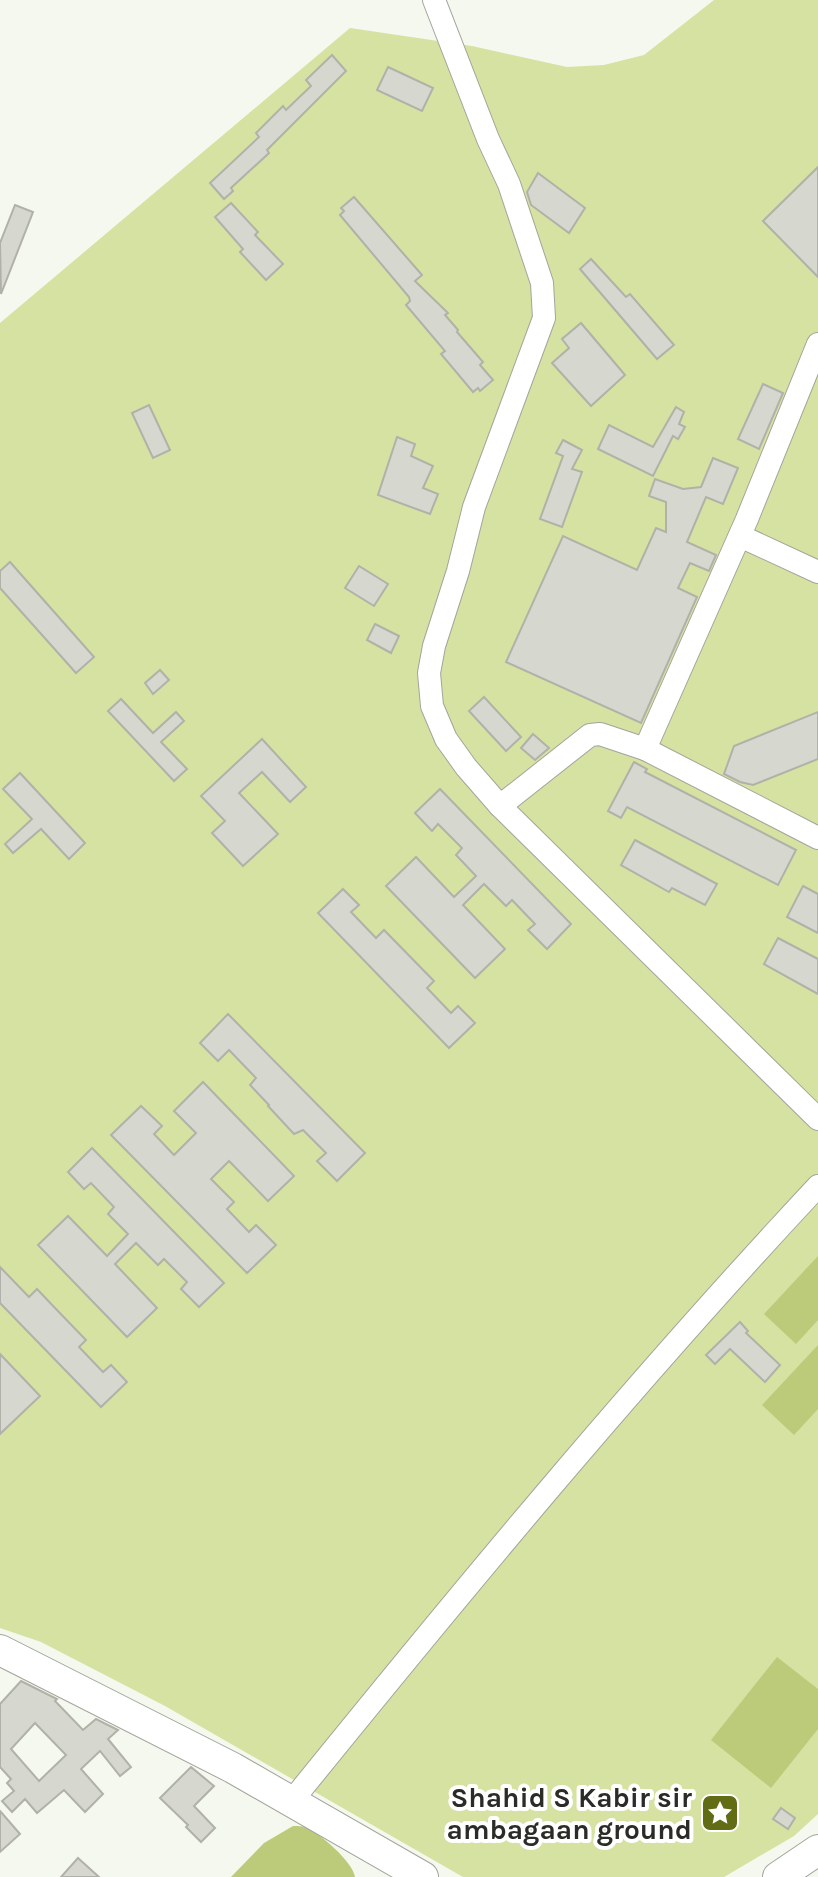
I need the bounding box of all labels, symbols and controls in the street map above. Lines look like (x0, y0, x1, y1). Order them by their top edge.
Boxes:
place label: Shahid S Kabir sir ambagaan ground (447, 1781, 692, 1846)
place icon: Shahid S Kabir sir ambagaan ground (699, 1792, 741, 1834)

